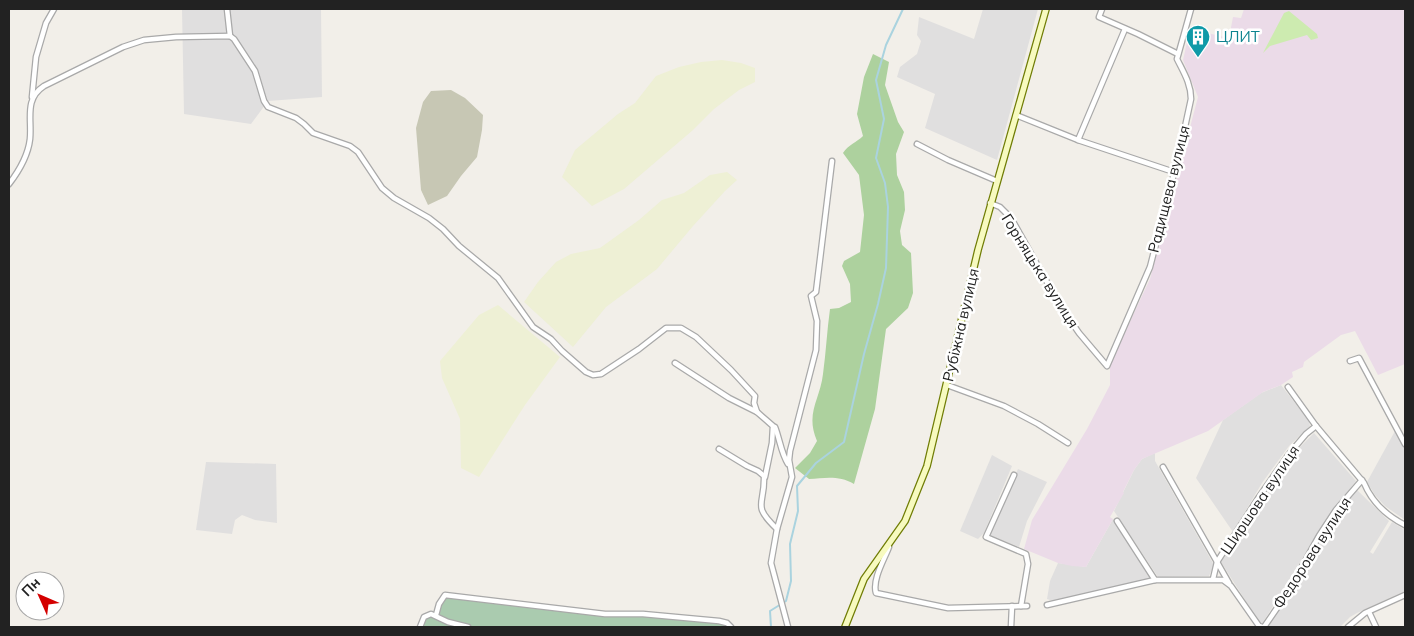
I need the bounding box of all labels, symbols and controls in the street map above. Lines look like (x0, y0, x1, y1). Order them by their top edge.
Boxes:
building icon: ЦЛИТ (1185, 24, 1211, 58)
place label: ЦЛИТ (1216, 27, 1260, 46)
street label: Радищева вулиця (1144, 123, 1194, 254)
street label: Горняцька вулиця (998, 210, 1083, 331)
street label: Рубіжна вулиця (938, 266, 983, 383)
street label: Ширшова вулиця (1216, 441, 1303, 558)
street label: Федорова вулиця (1268, 493, 1355, 612)
north arrow (15, 571, 65, 621)
text: Пн (18, 574, 44, 600)

